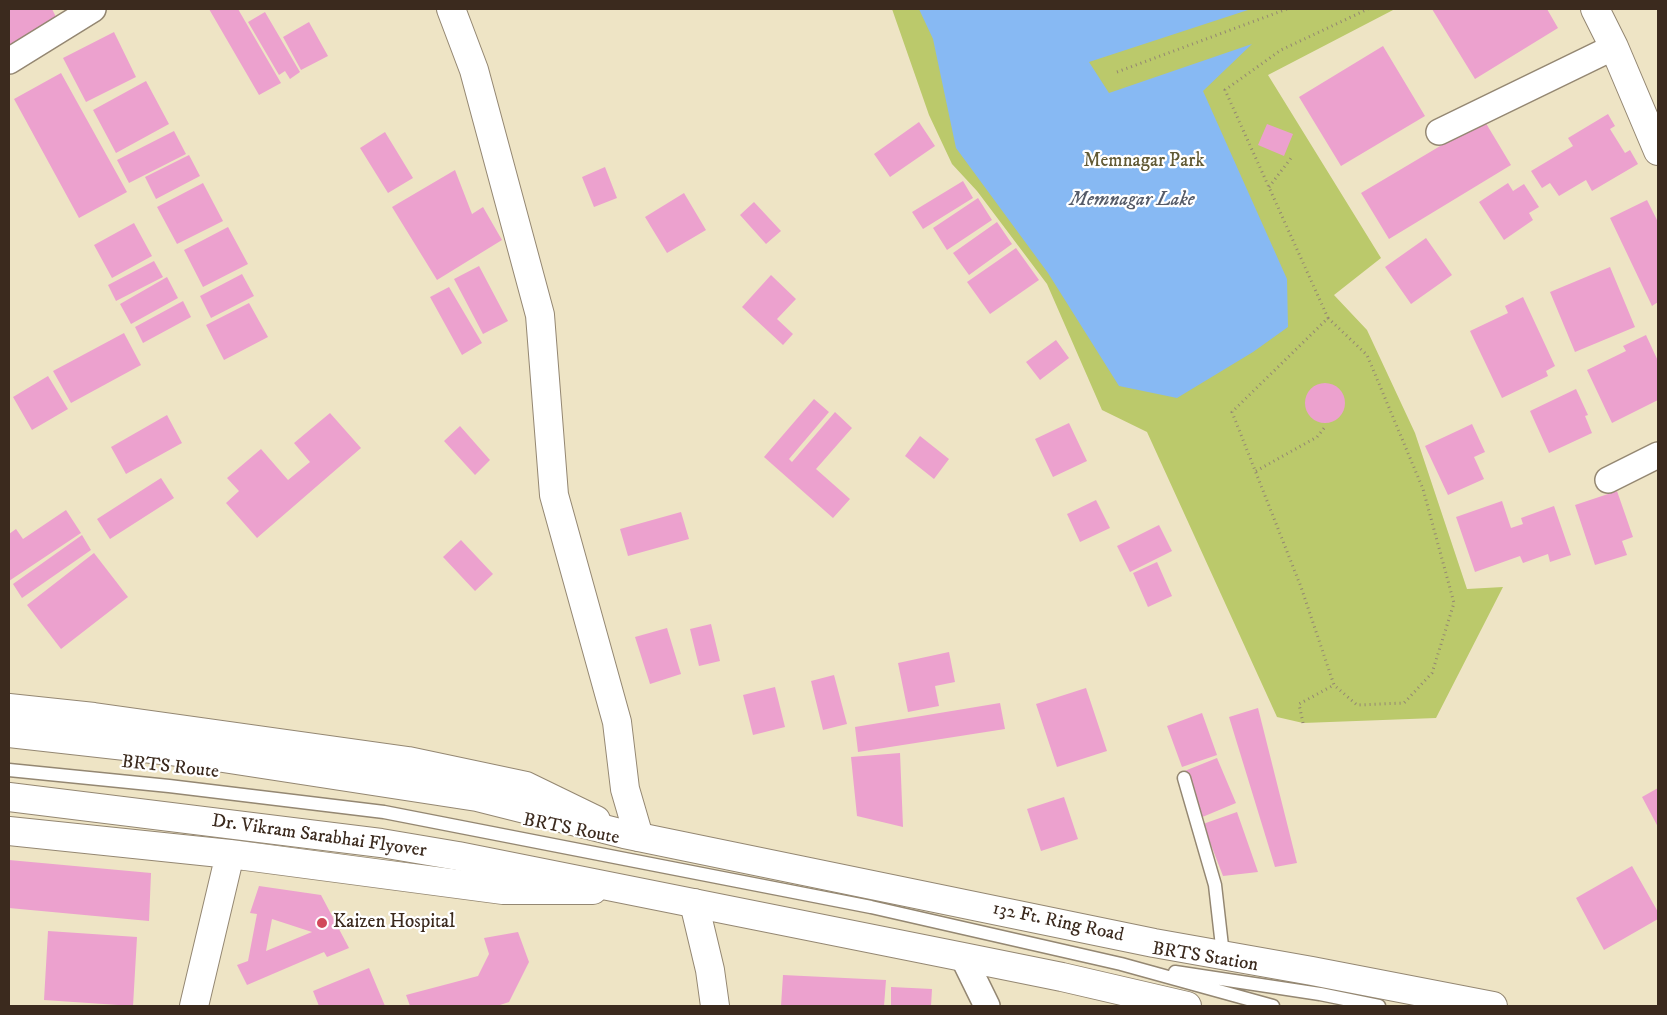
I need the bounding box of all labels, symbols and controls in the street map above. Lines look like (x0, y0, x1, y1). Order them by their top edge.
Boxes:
park label: Memnagar Park (1083, 151, 1205, 173)
water label: Memnagar Lake (1069, 189, 1195, 213)
street label: BRTS Route (120, 752, 220, 784)
street label: BRTS Route (521, 809, 621, 851)
street label: Dr. Vikram Sarabhai Flyover (210, 811, 428, 863)
street label: 132 Ft. Ring Road (990, 898, 1126, 948)
place label: Kaizen Hospital (333, 912, 455, 934)
marker: Kaizen Hospital (315, 916, 329, 930)
street label: BRTS Station (1150, 938, 1260, 978)

